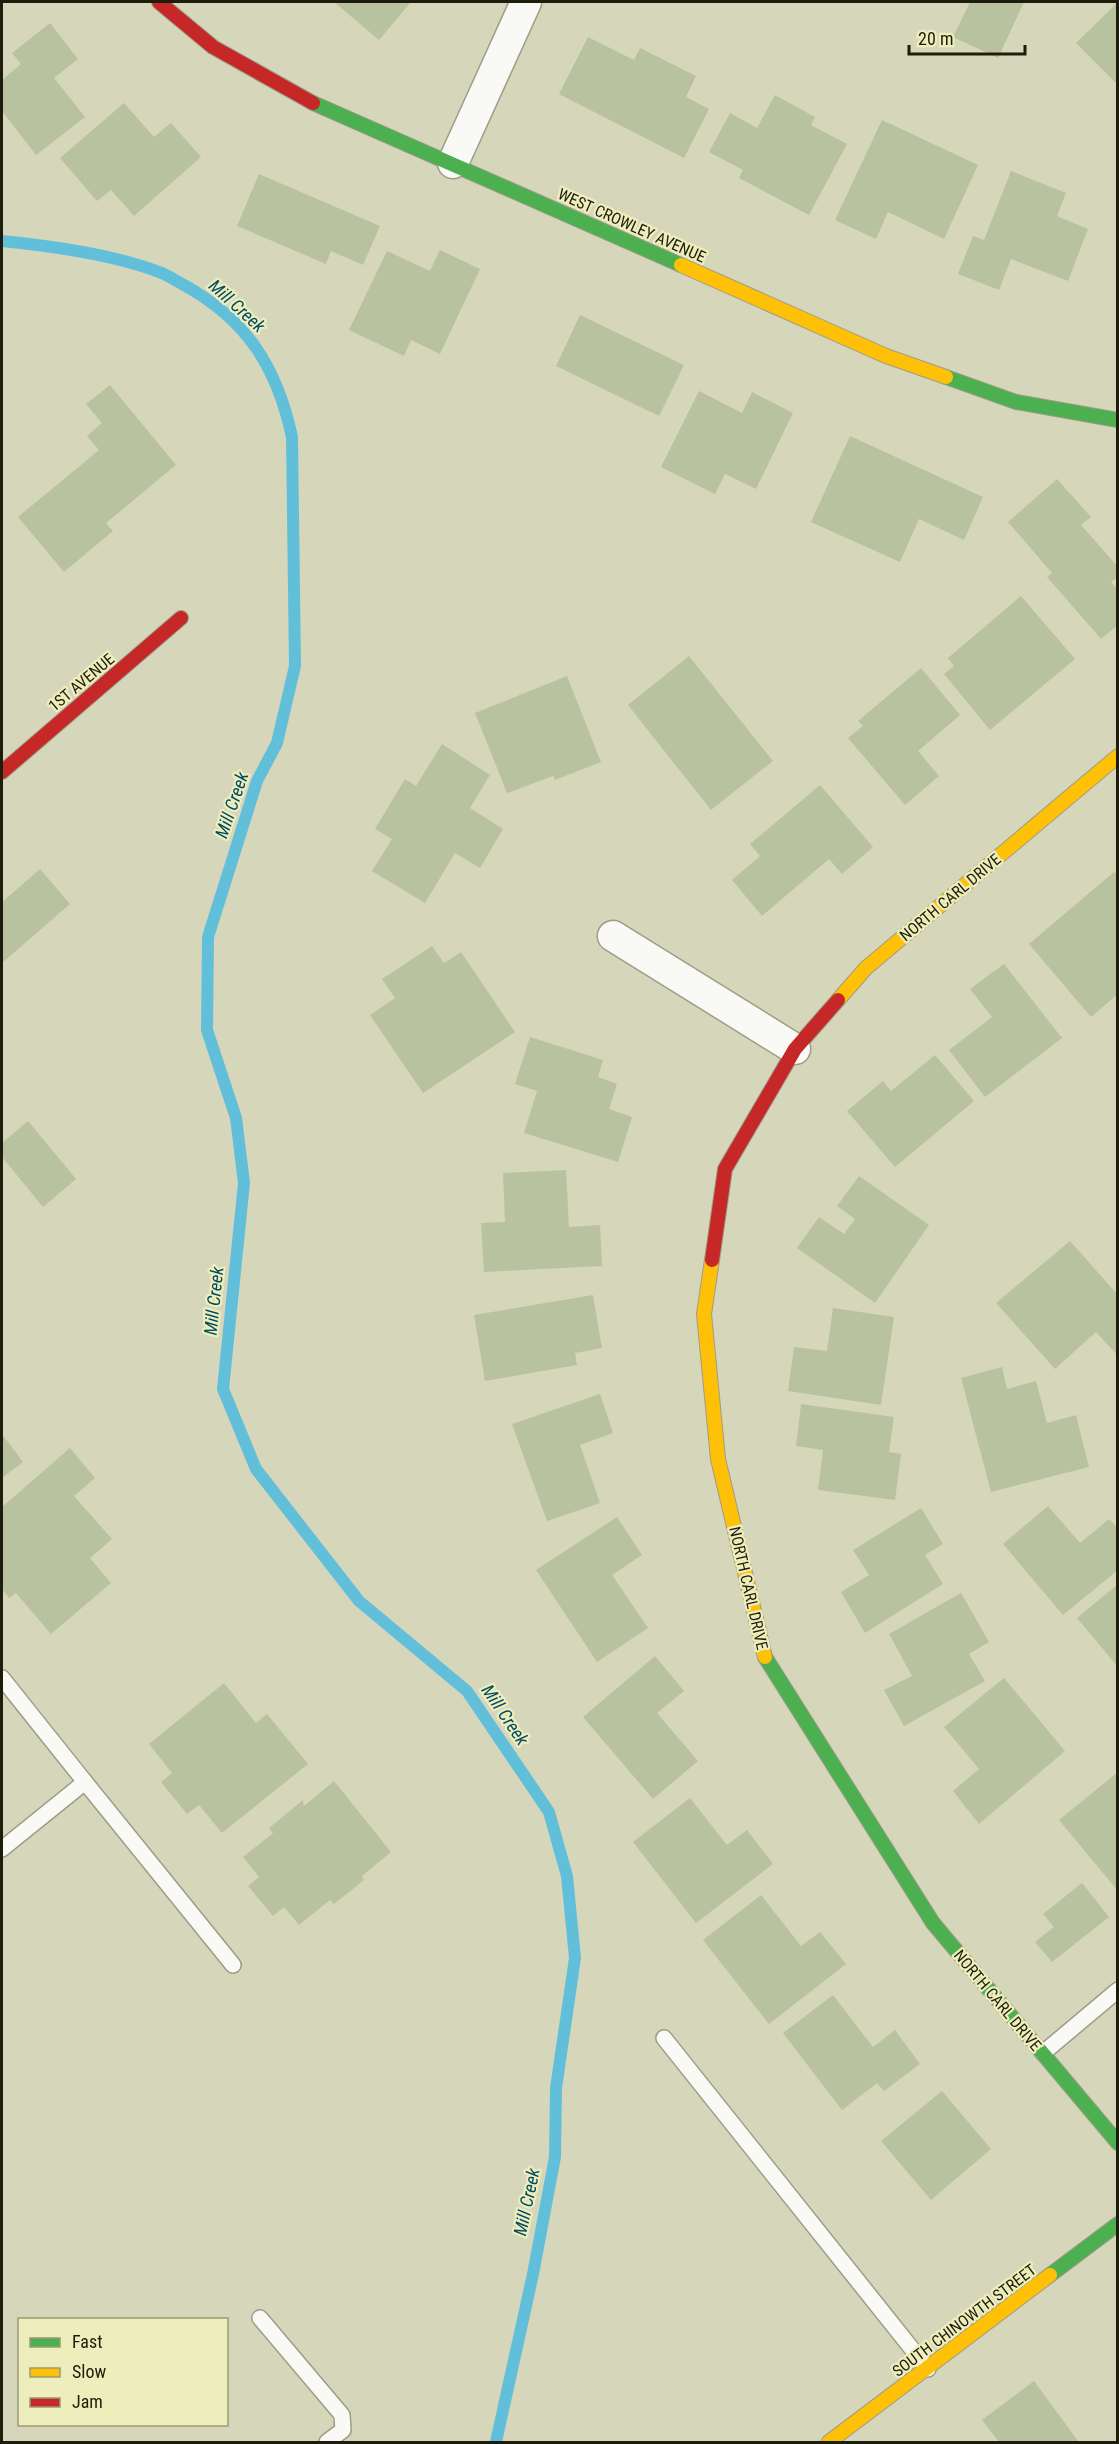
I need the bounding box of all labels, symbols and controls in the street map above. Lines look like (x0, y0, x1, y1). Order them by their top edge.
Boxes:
scale bar (909, 18, 1024, 56)
text: 20 m (918, 28, 953, 49)
street label: WEST CROWLEY AVENUE (555, 184, 709, 267)
water label: Mill Creek (205, 275, 271, 337)
street label: 1ST AVENUE (44, 649, 118, 715)
water label: Mill Creek (210, 768, 253, 841)
street label: NORTH CARL DRIVE (896, 850, 1005, 945)
water label: Mill Creek (199, 1265, 228, 1336)
street label: NORTH CARL DRIVE (725, 1525, 772, 1652)
water label: Mill Creek (478, 1680, 534, 1750)
street label: NORTH CARL DRIVE (950, 1946, 1045, 2055)
water label: Mill Creek (509, 2165, 544, 2238)
street label: SOUTH CHINOWTH STREET (889, 2260, 1040, 2381)
legend (18, 2318, 228, 2426)
text: Fast (72, 2331, 103, 2352)
text: Slow (72, 2361, 107, 2382)
text: Jam (72, 2391, 103, 2412)

